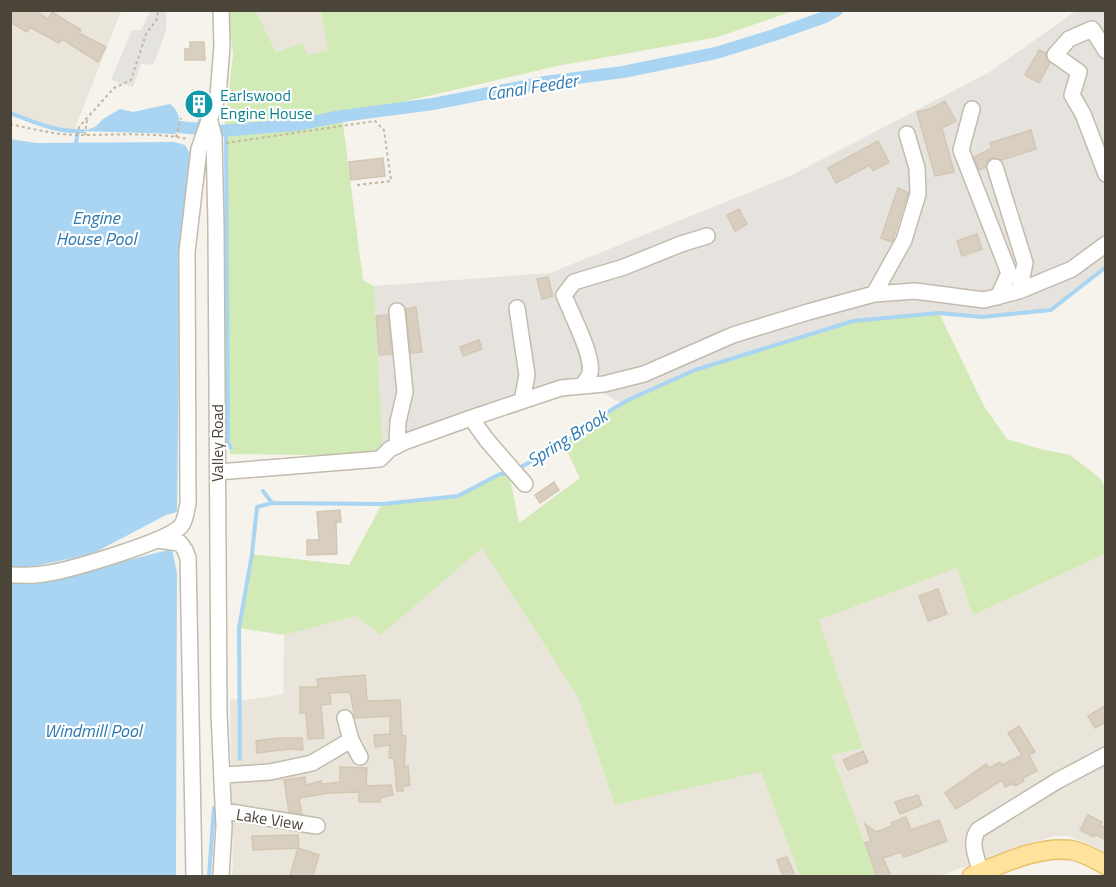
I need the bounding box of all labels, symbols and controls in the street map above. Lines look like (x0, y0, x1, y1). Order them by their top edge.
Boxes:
water label: Canal Feeder (485, 66, 582, 108)
place label: Earlswood Engine House (220, 83, 313, 125)
building icon: Earlswood Engine House (183, 88, 215, 120)
water label: Engine House Pool (56, 204, 138, 252)
water label: Spring Brook (522, 402, 614, 473)
street label: Valley Road (205, 404, 229, 482)
water label: Windmill Pool (44, 717, 144, 744)
street label: Lake View (235, 802, 305, 836)

